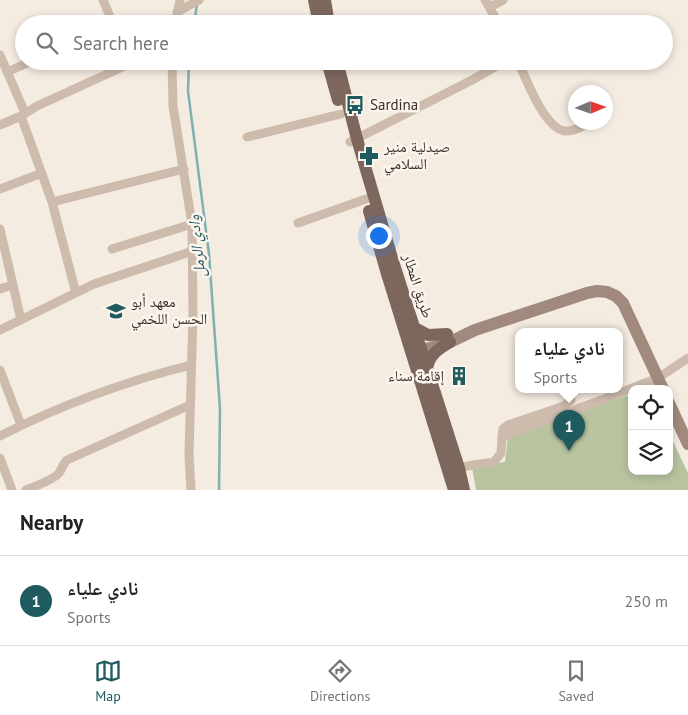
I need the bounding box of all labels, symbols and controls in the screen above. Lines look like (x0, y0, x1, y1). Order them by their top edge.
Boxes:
search box (15, 15, 673, 70)
icon: search (33, 29, 61, 57)
text: Search here (73, 31, 169, 55)
north arrow (568, 85, 613, 130)
bus stop icon: Sardina (344, 94, 366, 116)
place label: Sardina (370, 95, 418, 114)
place label: صيدلية منير السلامي (383, 137, 450, 176)
pharmacy icon: صيدلية منير السلامي (358, 145, 380, 167)
water label: وادي الرمل (183, 213, 212, 278)
your location (366, 223, 392, 249)
street label: طريق المطار (398, 250, 438, 321)
place label: معهد أبو الحسن اللخمي (131, 292, 207, 331)
school or university icon: معهد أبو الحسن اللخمي (105, 300, 127, 322)
popup (515, 328, 623, 393)
text: نادي علياء (533, 336, 605, 360)
building icon: إقامة سناء (448, 365, 470, 387)
place label: إقامة سناء (388, 366, 444, 386)
text: Sports (533, 367, 577, 387)
map controls (628, 385, 673, 475)
button: locate (628, 385, 673, 430)
pin: 1 (553, 410, 585, 451)
button: layers (628, 430, 673, 475)
text: Nearby (20, 509, 83, 536)
text: نادي علياء (67, 576, 138, 600)
text: 1 (31, 591, 41, 611)
text: 250 m (625, 591, 668, 611)
text: Sports (67, 607, 111, 627)
tab: Map (94, 657, 122, 705)
tab: Directions (310, 657, 370, 705)
tab: Saved (558, 657, 594, 705)

